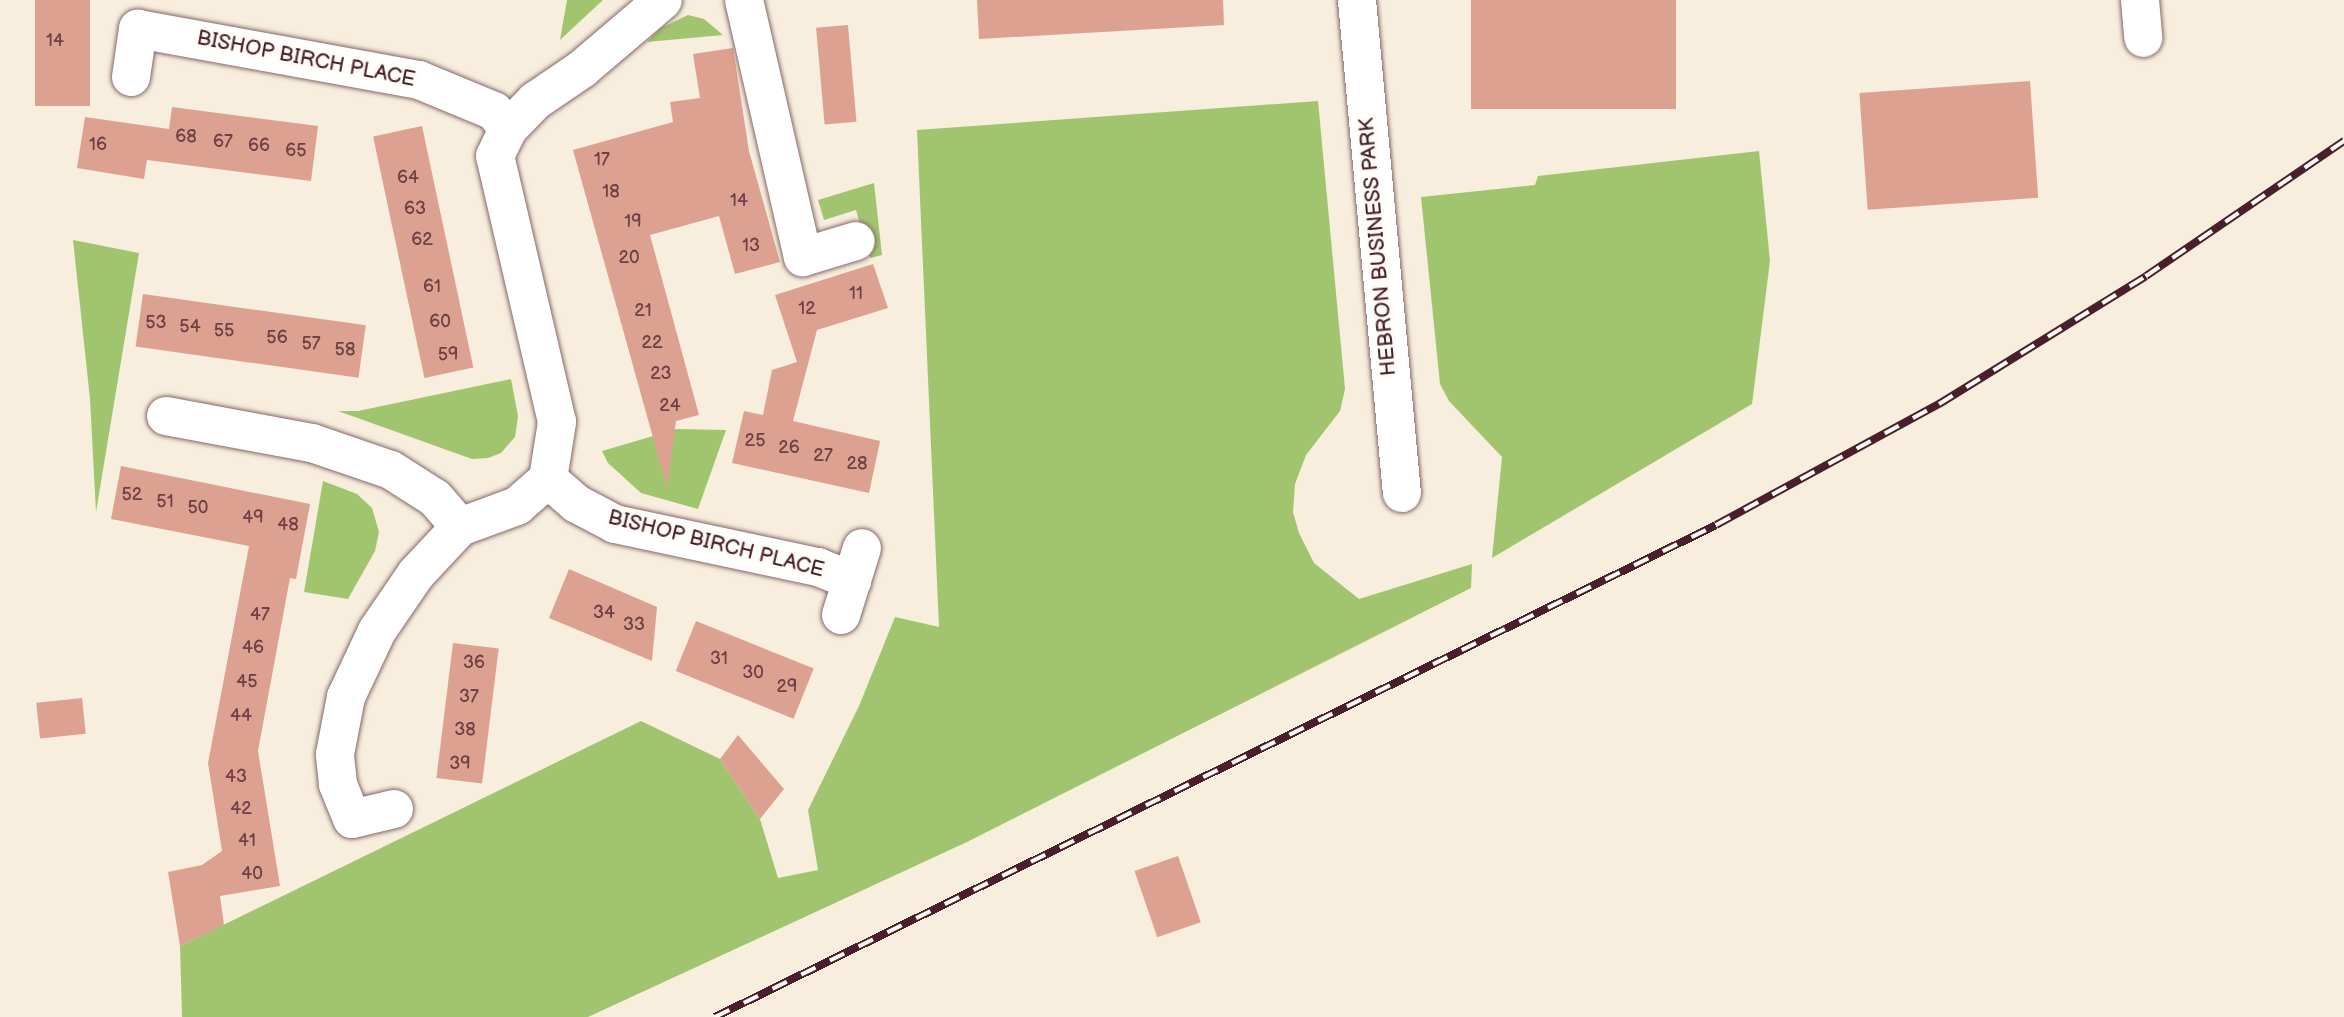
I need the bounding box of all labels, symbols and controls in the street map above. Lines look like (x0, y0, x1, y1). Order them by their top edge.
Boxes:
street label: BISHOP BIRCH PLACE (195, 25, 417, 93)
house number: 14 (46, 30, 64, 52)
street label: HEBRON BUSINESS PARK (1354, 117, 1402, 377)
house number: 68 (175, 126, 197, 148)
house number: 67 (213, 131, 233, 153)
house number: 16 (89, 134, 107, 156)
house number: 66 (248, 135, 270, 157)
house number: 65 (285, 140, 307, 162)
house number: 17 (594, 149, 610, 171)
house number: 64 (397, 167, 419, 189)
house number: 18 (602, 181, 620, 203)
house number: 14 (730, 190, 748, 212)
house number: 63 (404, 198, 426, 220)
house number: 19 (624, 211, 642, 233)
house number: 62 (411, 229, 433, 251)
house number: 13 (742, 235, 760, 257)
house number: 20 (618, 247, 640, 269)
house number: 61 (423, 276, 441, 298)
house number: 11 (849, 283, 863, 305)
house number: 12 (798, 298, 816, 320)
house number: 21 (634, 300, 652, 322)
house number: 60 (429, 311, 451, 333)
house number: 53 (145, 312, 167, 334)
house number: 54 (179, 316, 201, 338)
house number: 55 (214, 320, 234, 342)
house number: 56 (266, 327, 288, 349)
house number: 22 (641, 332, 663, 354)
house number: 57 (301, 333, 321, 355)
house number: 58 (335, 339, 355, 361)
house number: 59 (438, 344, 458, 366)
house number: 23 (650, 363, 672, 385)
house number: 24 (659, 395, 681, 417)
house number: 25 (745, 430, 765, 452)
house number: 26 (778, 437, 800, 459)
house number: 27 (813, 445, 833, 467)
house number: 28 (846, 453, 868, 475)
house number: 52 (122, 484, 142, 506)
house number: 51 (156, 491, 174, 513)
house number: 50 (188, 497, 208, 519)
street label: BISHOP BIRCH PLACE (605, 505, 827, 583)
house number: 49 (242, 507, 264, 529)
house number: 48 (277, 514, 299, 536)
house number: 34 (593, 602, 615, 624)
house number: 47 (250, 604, 270, 626)
house number: 33 (623, 614, 645, 636)
house number: 46 (242, 637, 264, 659)
house number: 31 (710, 648, 728, 670)
house number: 36 (463, 652, 485, 674)
house number: 30 (742, 662, 764, 684)
house number: 45 (236, 671, 258, 693)
house number: 29 (776, 676, 798, 698)
house number: 37 (459, 686, 479, 708)
house number: 44 (230, 705, 252, 727)
house number: 38 (454, 719, 476, 741)
house number: 39 (449, 753, 471, 775)
house number: 43 (225, 766, 247, 788)
house number: 42 (230, 798, 252, 820)
house number: 41 (238, 830, 256, 852)
house number: 40 (241, 863, 263, 885)

